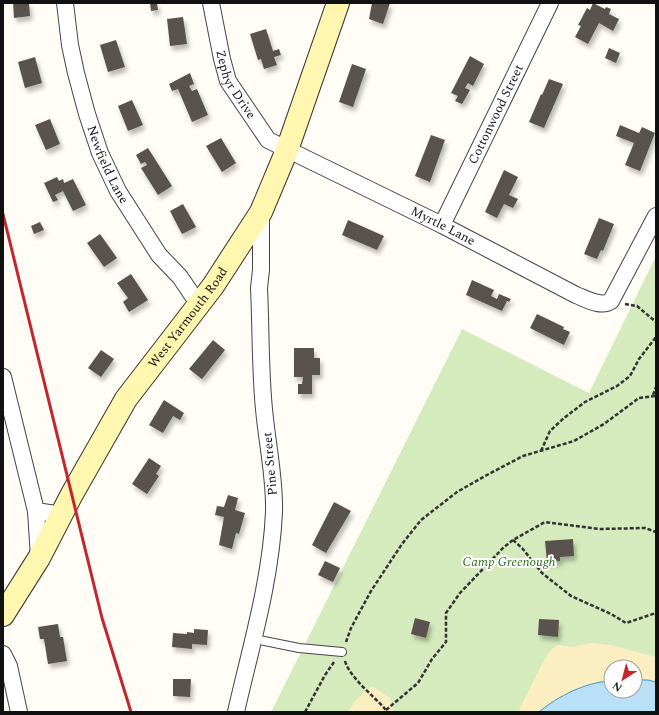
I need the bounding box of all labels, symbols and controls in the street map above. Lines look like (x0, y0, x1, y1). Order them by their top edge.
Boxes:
street label: Zephyr Drive (210, 48, 261, 123)
street label: Cottonwood Street (463, 61, 529, 168)
street label: Newfield Lane (81, 123, 134, 208)
street label: Myrtle Lane (407, 201, 479, 251)
street label: West Yarmouth Road (143, 263, 233, 373)
street label: Pine Street (257, 431, 283, 497)
park label: Camp Greenough (463, 552, 556, 572)
north arrow (603, 659, 643, 699)
text: N (609, 677, 626, 696)

